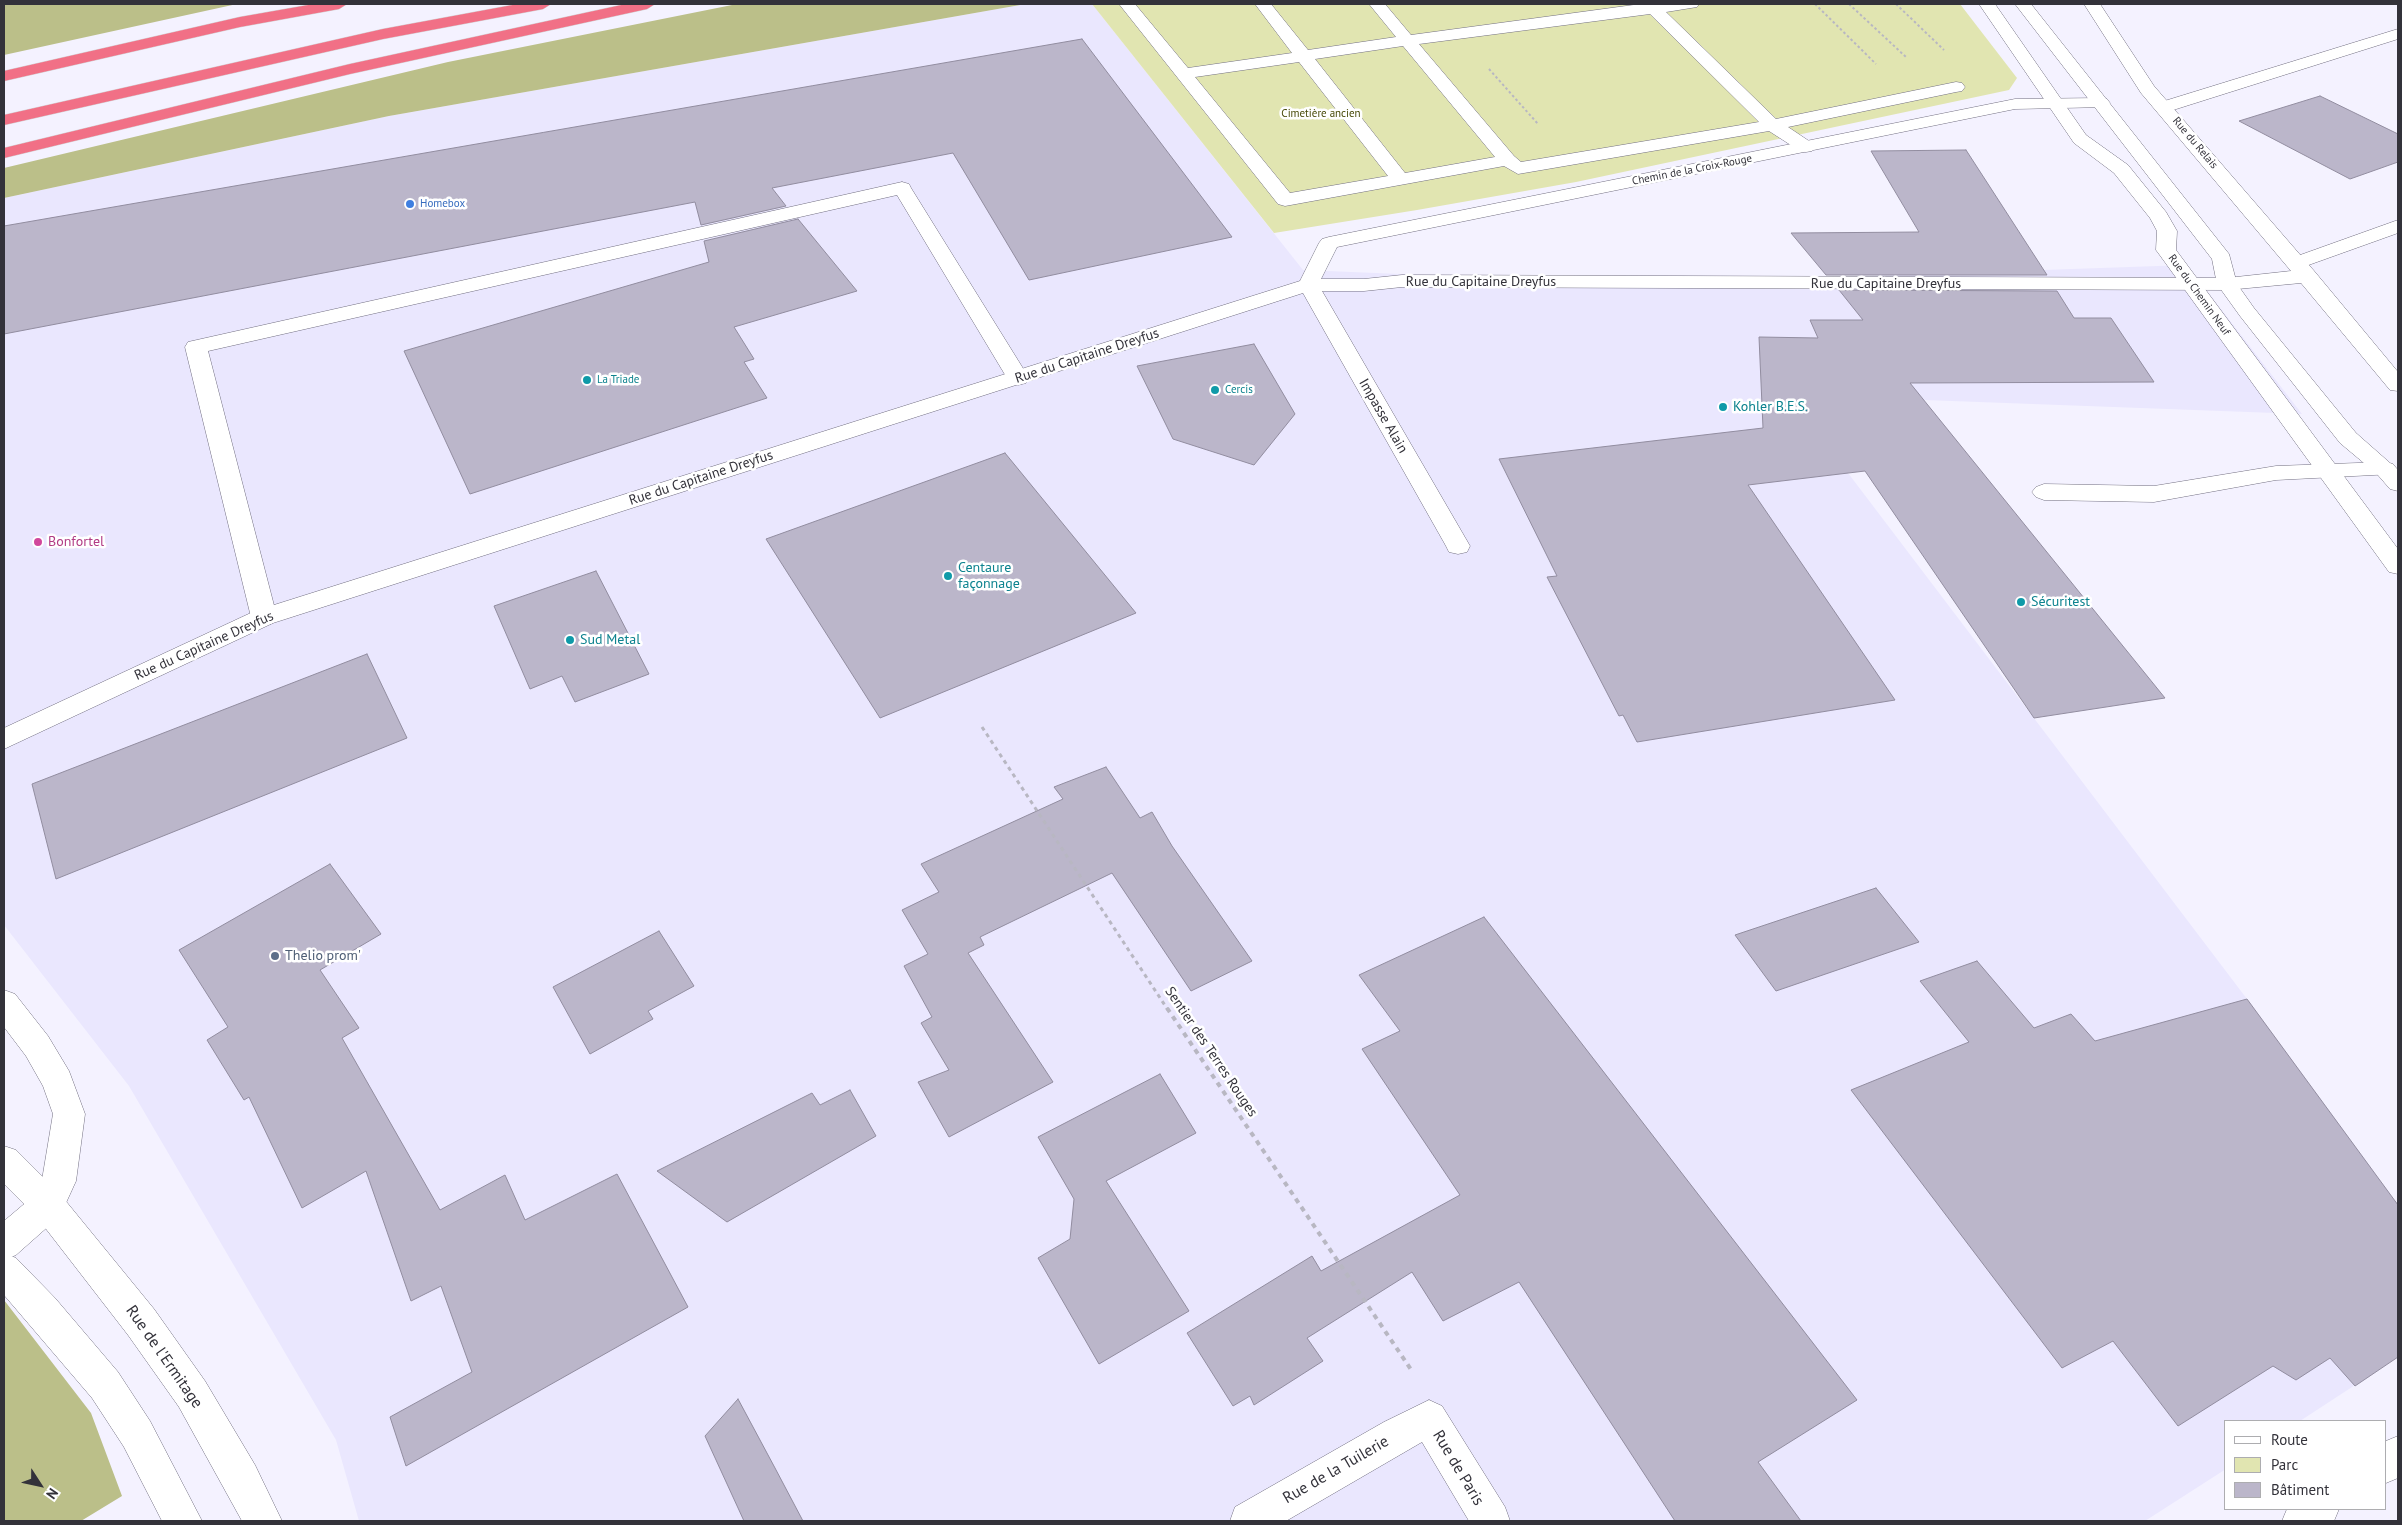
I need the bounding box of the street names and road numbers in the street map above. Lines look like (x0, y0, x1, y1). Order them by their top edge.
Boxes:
street label: Rue du Relais (2170, 114, 2220, 172)
street label: Chemin de la Croix-Rouge (1631, 152, 1753, 188)
street label: Rue du Chemin Neuf (2165, 252, 2233, 338)
street label: Rue du Capitaine Dreyfus (1406, 274, 1556, 290)
street label: Rue du Capitaine Dreyfus (1811, 276, 1961, 292)
street label: Rue du Capitaine Dreyfus (1013, 325, 1161, 387)
street label: Impasse Alain (1355, 376, 1411, 456)
street label: Rue du Capitaine Dreyfus (627, 447, 775, 509)
street label: Rue du Capitaine Dreyfus (132, 608, 276, 684)
street label: Sentier des Terres Rouges (1161, 984, 1261, 1120)
street label: Rue de l'Ermitage (121, 1302, 207, 1412)
street label: Rue de Paris (1428, 1427, 1488, 1509)
street label: Rue de la Tuilerie (1280, 1432, 1392, 1508)

